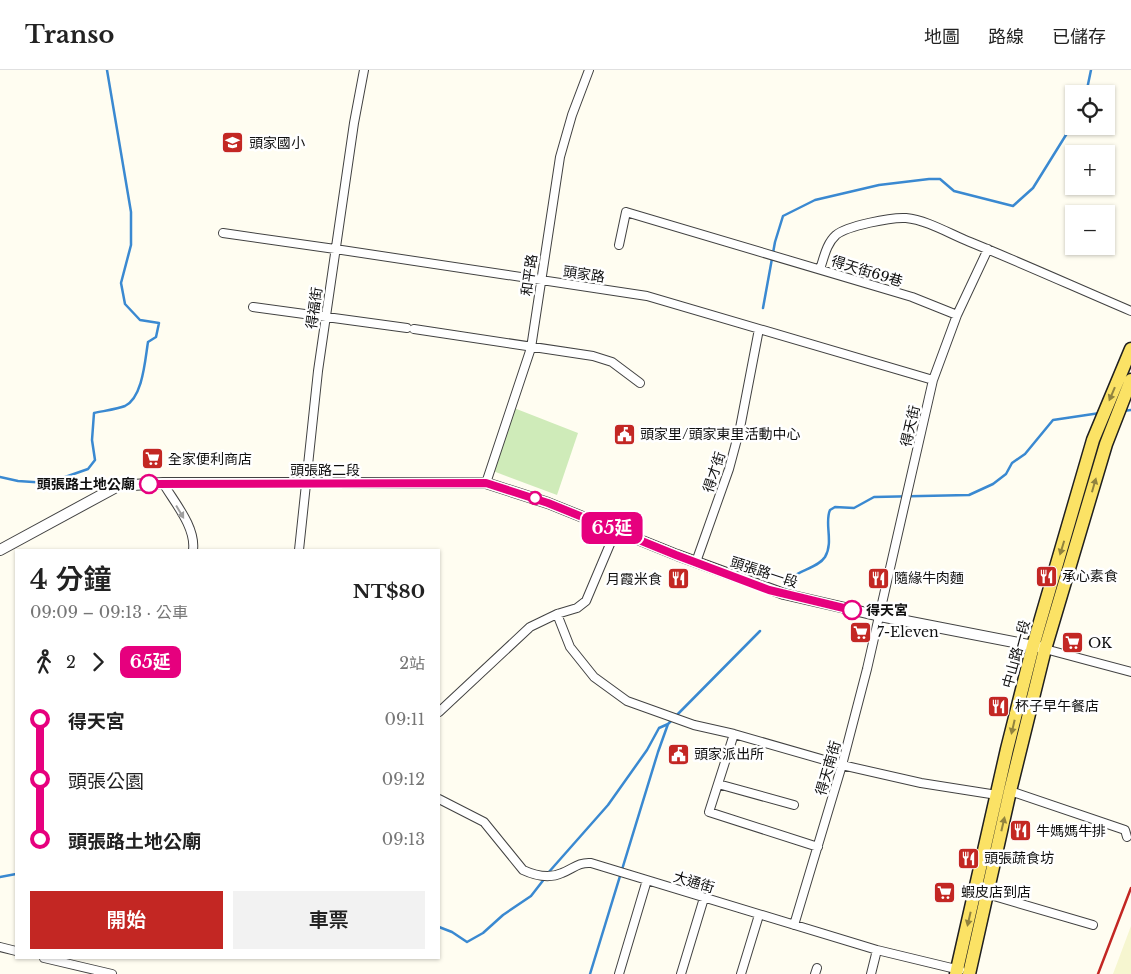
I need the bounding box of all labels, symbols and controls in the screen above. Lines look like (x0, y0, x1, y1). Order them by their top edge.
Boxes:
text: Transo (25, 20, 114, 49)
text: 地圖 (924, 26, 960, 48)
text: 路線 (988, 26, 1024, 48)
text: 已儲存 (1052, 26, 1106, 48)
map controls (1065, 85, 1115, 255)
button: locate (1065, 85, 1115, 135)
school or university icon: 頭家國小 (221, 131, 245, 155)
place label: 頭家國小 (249, 134, 305, 152)
button: + (1065, 145, 1115, 195)
button: − (1065, 205, 1115, 255)
street label: 得天街69巷 (829, 252, 905, 290)
street label: 和平路 (517, 253, 541, 297)
street label: 頭家路 (562, 262, 606, 286)
street label: 得福街 (302, 286, 326, 330)
one-way arrow (1107, 387, 1115, 401)
street label: 得天街 (897, 404, 923, 448)
public building icon: 頭家里/頭家東里活動中心 (612, 422, 636, 446)
place label: 頭家里/頭家東里活動中心 (640, 425, 800, 443)
supermarket icon: 全家便利商店 (140, 447, 164, 471)
street label: 得才街 (699, 449, 729, 495)
place label: 全家便利商店 (168, 450, 252, 468)
street label: 頭張路二段 (290, 461, 360, 479)
marker: 頭張路土地公廟 (139, 474, 159, 494)
place label: 頭張路土地公廟 (37, 475, 135, 493)
one-way arrow (1090, 477, 1098, 492)
unlabelled marker (528, 491, 542, 505)
one-way arrow (176, 505, 185, 518)
line badge: 65延 (583, 512, 641, 544)
text: 65延 (592, 517, 632, 539)
one-way arrow (1057, 541, 1065, 556)
street label: 頭張路一段 (728, 553, 800, 591)
text: 4 分鐘 (30, 562, 112, 597)
restaurant icon: 承心素食 (1034, 564, 1058, 588)
restaurant icon: 隨緣牛肉麵 (866, 566, 890, 590)
restaurant icon: 月霞米食 (666, 567, 690, 591)
place label: 承心素食 (1062, 567, 1118, 585)
place label: 隨緣牛肉麵 (894, 569, 964, 587)
place label: 月霞米食 (606, 570, 662, 588)
text: NT$80 (353, 580, 425, 603)
marker: 得天宮 (842, 600, 862, 620)
place label: 得天宮 (866, 601, 908, 619)
text: 09:09 – 09:13 · 公車 (30, 602, 188, 622)
street label: 中山路一段 (998, 618, 1034, 690)
supermarket icon: 7-Eleven (849, 620, 873, 644)
place label: 7-Eleven (877, 623, 939, 641)
supermarket icon: OK (1060, 631, 1084, 655)
place label: OK (1088, 634, 1113, 652)
icon: walk (30, 648, 58, 676)
icon: forward (84, 648, 112, 676)
text: 65延 (130, 651, 171, 673)
text: 2 (66, 652, 76, 672)
text: 2站 (399, 653, 425, 673)
restaurant icon: 杯子早午餐店 (987, 694, 1011, 718)
place label: 杯子早午餐店 (1015, 697, 1099, 715)
text: 09:11 (384, 709, 425, 729)
text: 得天宮 (68, 710, 125, 733)
one-way arrow (1009, 719, 1017, 734)
street label: 得天南街 (812, 739, 844, 797)
public building icon: 頭家派出所 (666, 742, 690, 766)
place label: 頭家派出所 (694, 745, 764, 763)
text: 09:12 (382, 769, 425, 789)
text: 頭張公園 (68, 770, 144, 793)
one-way arrow (999, 816, 1007, 832)
restaurant icon: 牛媽媽牛排 (1008, 819, 1032, 843)
place label: 牛媽媽牛排 (1036, 822, 1106, 840)
text: 09:13 (382, 829, 425, 849)
text: 頭張路土地公廟 (68, 830, 201, 853)
restaurant icon: 頭張蔬食坊 (956, 846, 980, 870)
place label: 頭張蔬食坊 (984, 849, 1054, 867)
street label: 大通街 (671, 867, 717, 897)
supermarket icon: 蝦皮店到店 (933, 880, 957, 904)
place label: 蝦皮店到店 (961, 883, 1031, 901)
button: 開始 (30, 891, 223, 949)
button: 車票 (233, 891, 425, 949)
one-way arrow (964, 912, 972, 928)

